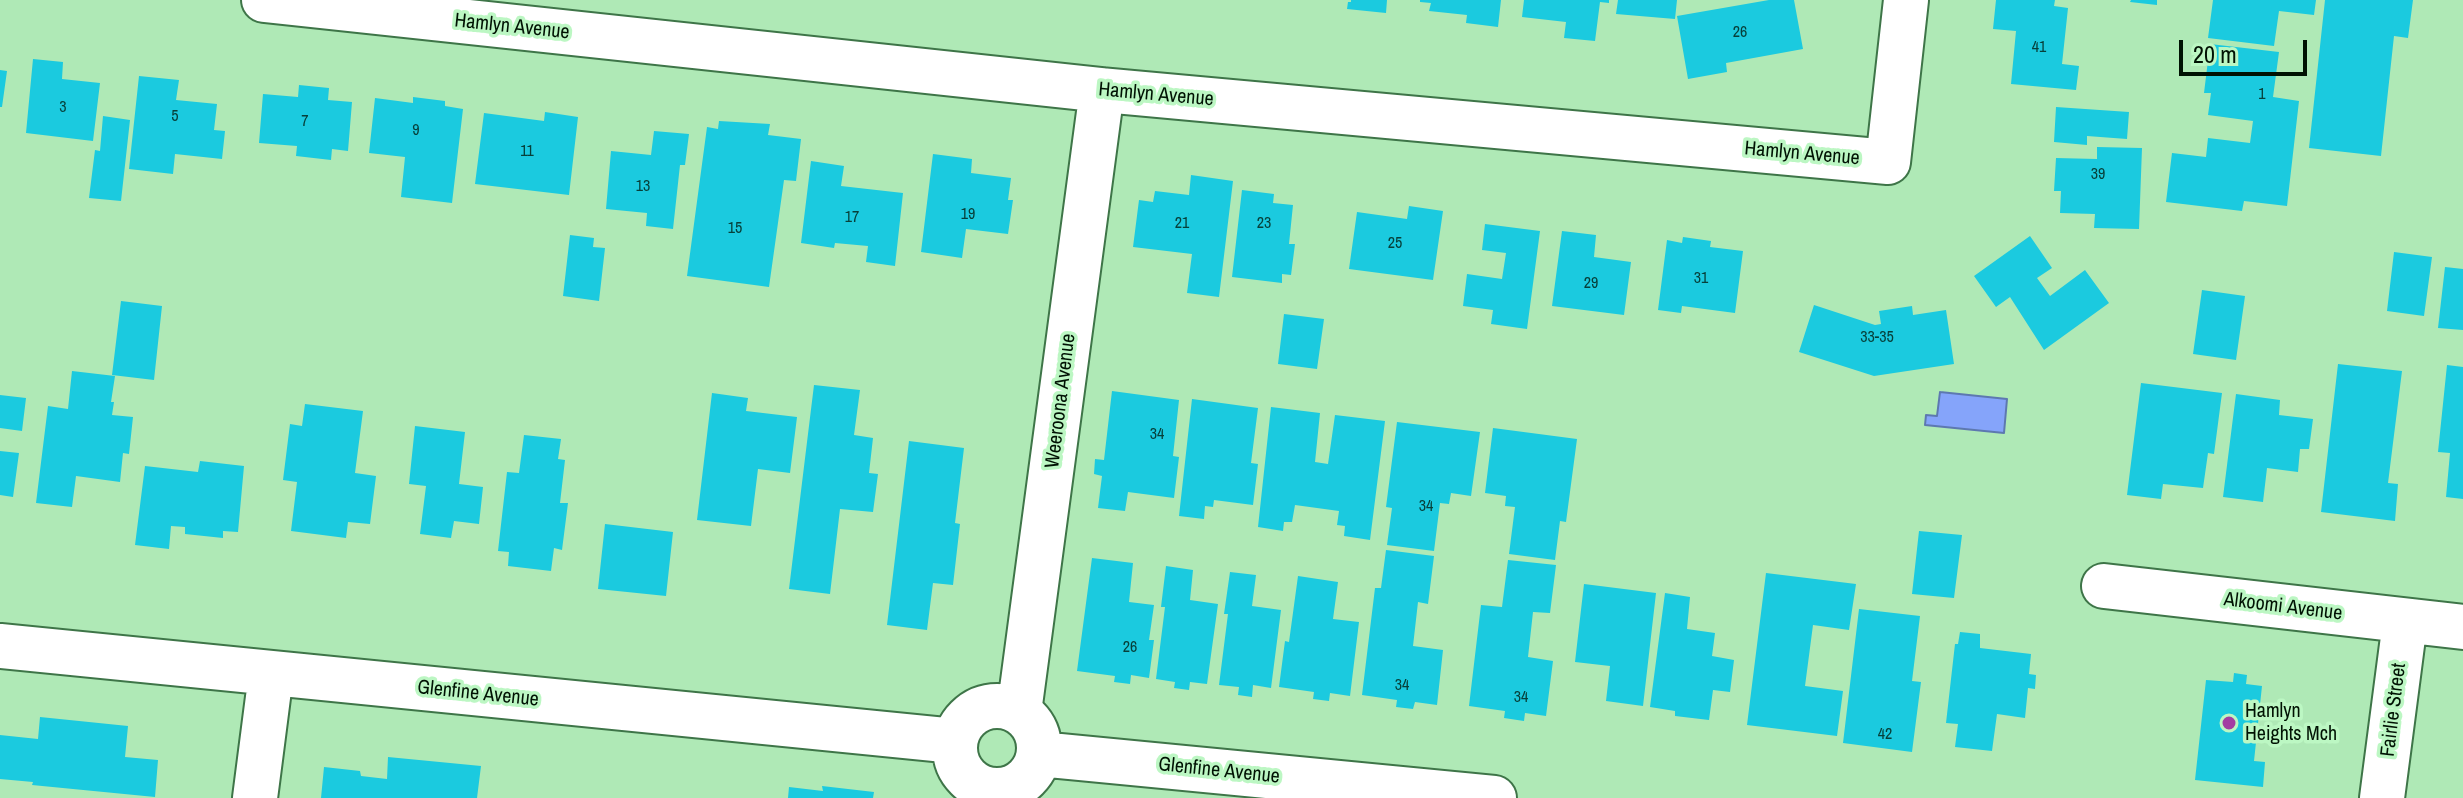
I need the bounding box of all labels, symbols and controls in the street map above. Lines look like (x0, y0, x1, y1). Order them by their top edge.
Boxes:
street label: Hamlyn Avenue (453, 9, 571, 45)
house number: 26 (1733, 23, 1747, 43)
scale bar (2183, 24, 2311, 74)
house number: 41 (2032, 38, 2046, 58)
text: 20 m (2193, 38, 2237, 70)
street label: Hamlyn Avenue (1097, 78, 1215, 112)
house number: 1 (2258, 85, 2266, 105)
house number: 3 (59, 98, 67, 118)
house number: 5 (171, 107, 179, 127)
house number: 7 (301, 112, 309, 132)
house number: 9 (412, 121, 420, 141)
street label: Hamlyn Avenue (1743, 137, 1861, 171)
house number: 11 (520, 142, 534, 162)
house number: 39 (2091, 165, 2105, 185)
house number: 13 (636, 177, 650, 197)
house number: 19 (961, 205, 975, 225)
house number: 17 (845, 208, 859, 228)
house number: 21 (1175, 214, 1189, 234)
house number: 23 (1257, 214, 1271, 234)
house number: 15 (728, 219, 742, 239)
house number: 25 (1388, 234, 1402, 254)
house number: 31 (1694, 269, 1708, 289)
house number: 29 (1584, 274, 1598, 294)
house number: 33-35 (1860, 328, 1894, 348)
street label: Weeroona Avenue (1041, 332, 1081, 470)
house number: 34 (1150, 425, 1164, 445)
house number: 34 (1419, 497, 1433, 517)
street label: Alkoomi Avenue (2222, 588, 2344, 626)
house number: 26 (1123, 638, 1137, 658)
street label: Fairlie Street (2376, 662, 2412, 758)
street label: Glenfine Avenue (416, 676, 540, 712)
house number: 34 (1395, 676, 1409, 696)
house number: 34 (1514, 688, 1528, 708)
place label: Hamlyn Heights Mch (2245, 700, 2337, 747)
marker: Hamlyn Heights Mch (2220, 714, 2238, 732)
house number: 42 (1878, 725, 1892, 745)
street label: Glenfine Avenue (1157, 753, 1281, 789)

